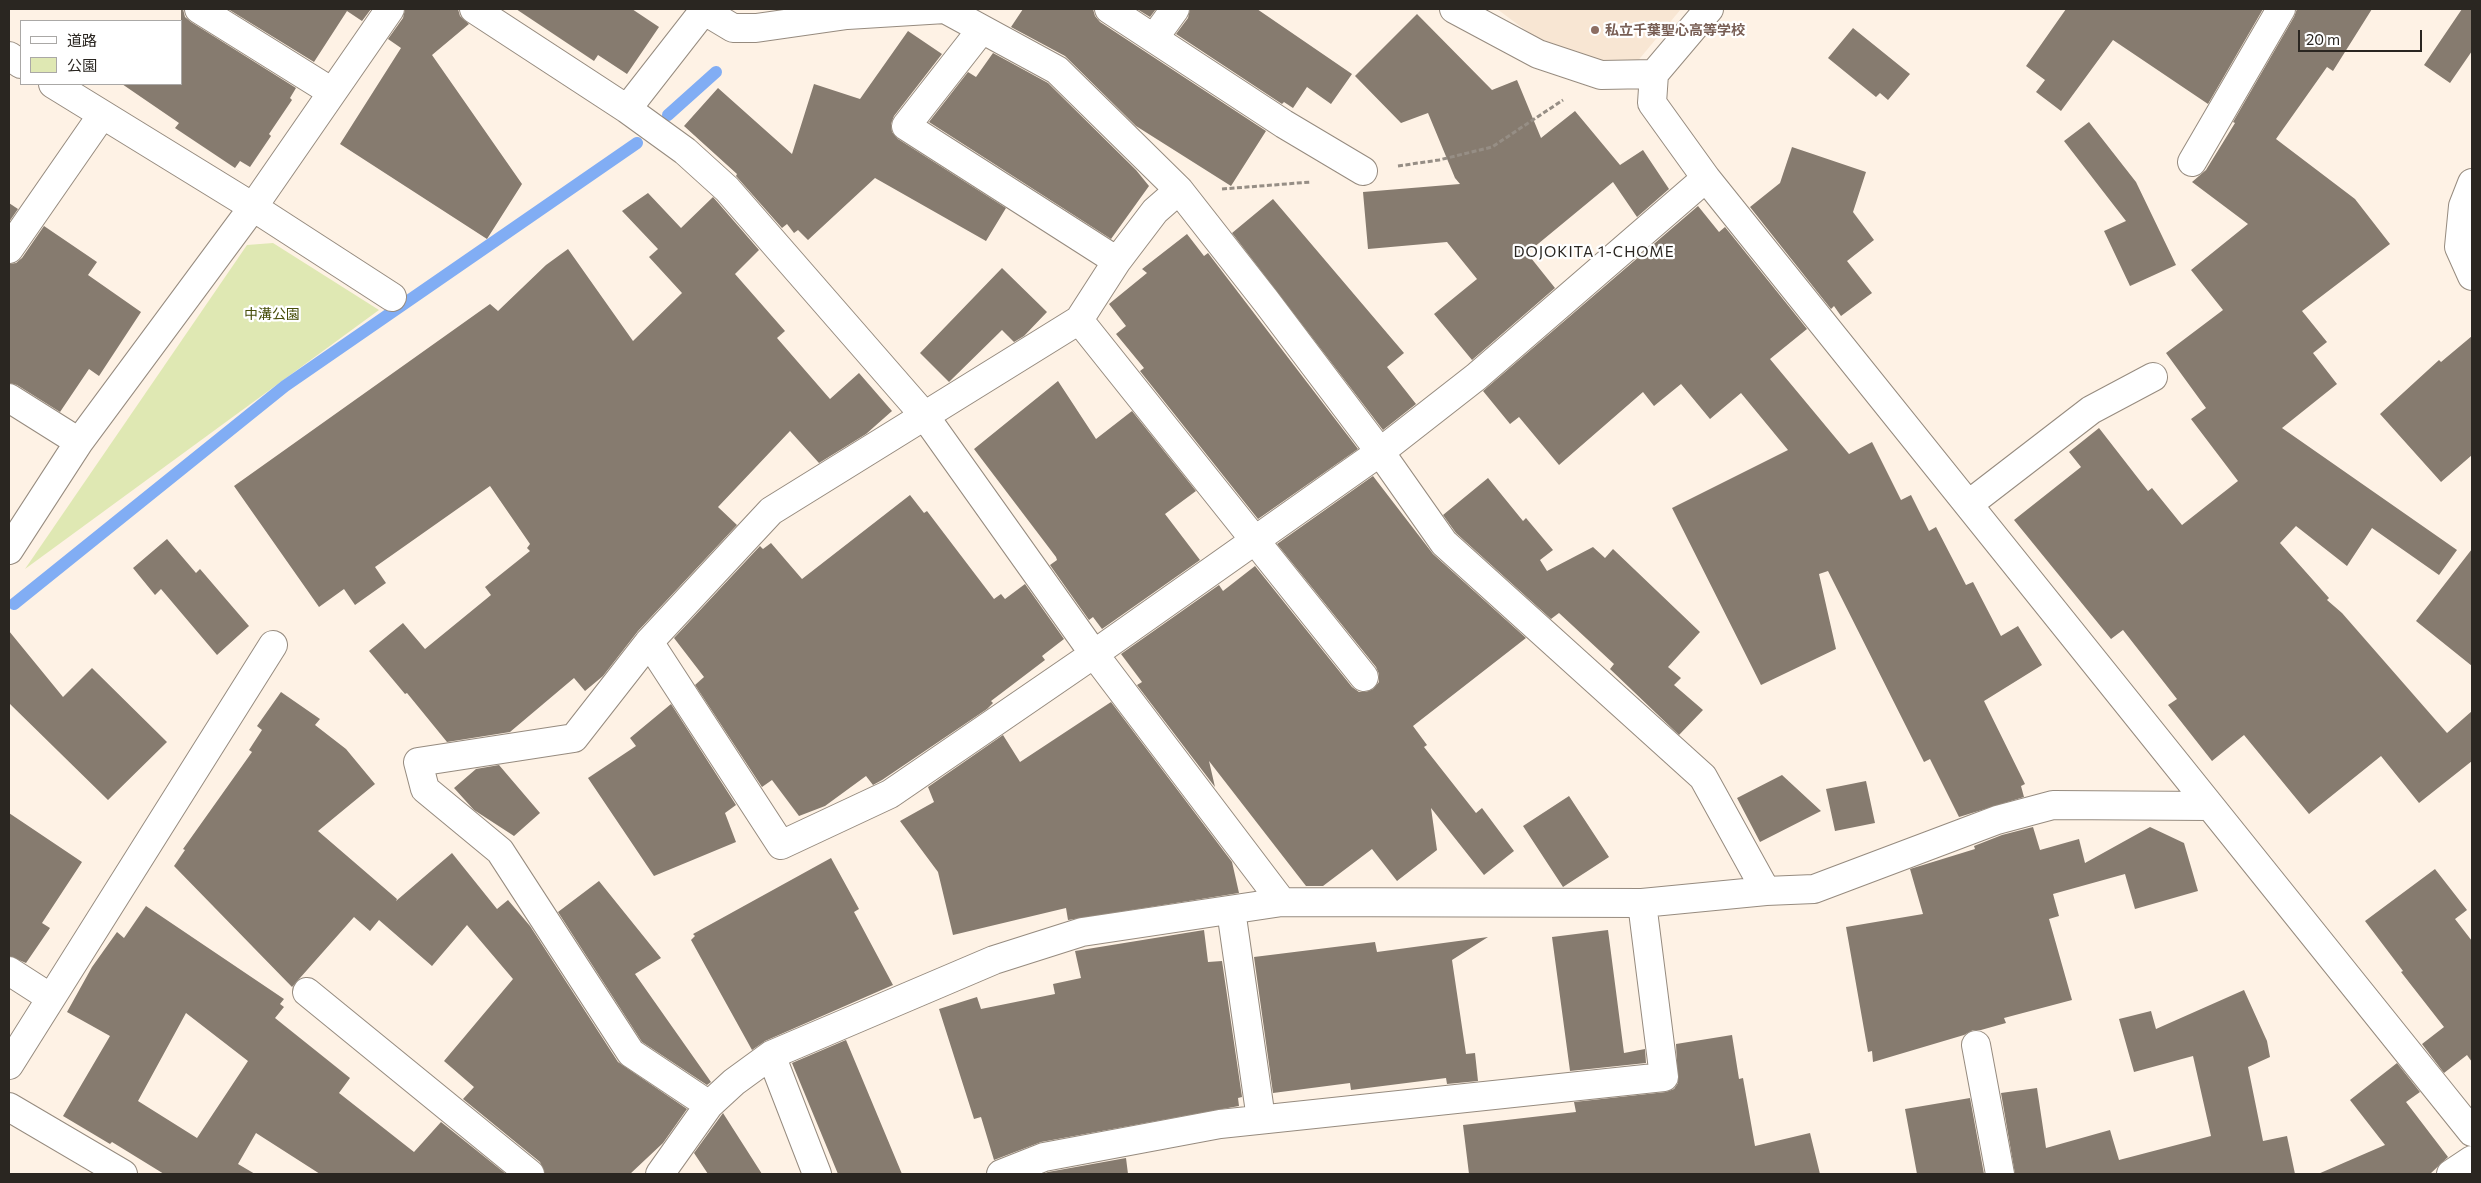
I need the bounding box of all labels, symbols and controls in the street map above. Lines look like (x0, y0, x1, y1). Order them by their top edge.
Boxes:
legend (20, 20, 182, 85)
scale bar (2301, 20, 2425, 52)
place label: 私立千葉聖心高等学校 (1605, 22, 1745, 38)
marker: 私立千葉聖心高等学校 (1589, 24, 1601, 36)
text: 20 m (2306, 30, 2340, 48)
text: 道路 (67, 31, 97, 49)
text: 公園 (67, 56, 97, 74)
district label: DOJOKITA 1-CHOME (1511, 243, 1677, 261)
park label: 中溝公園 (244, 306, 300, 322)

